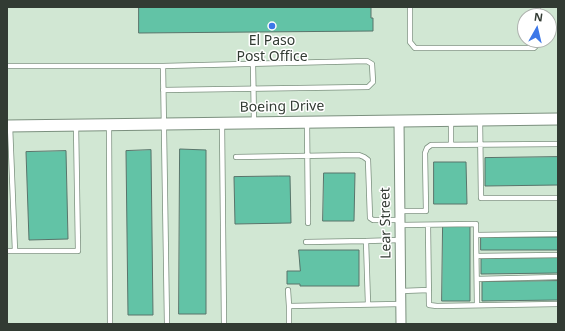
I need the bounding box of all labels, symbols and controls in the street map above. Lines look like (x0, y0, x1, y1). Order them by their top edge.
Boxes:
north arrow (517, 8, 557, 48)
text: N (533, 9, 544, 25)
marker: El Paso Post Office (267, 21, 277, 31)
place label: El Paso Post Office (236, 33, 308, 66)
street label: Boeing Drive (240, 98, 324, 116)
street label: Lear Street (377, 187, 395, 259)

